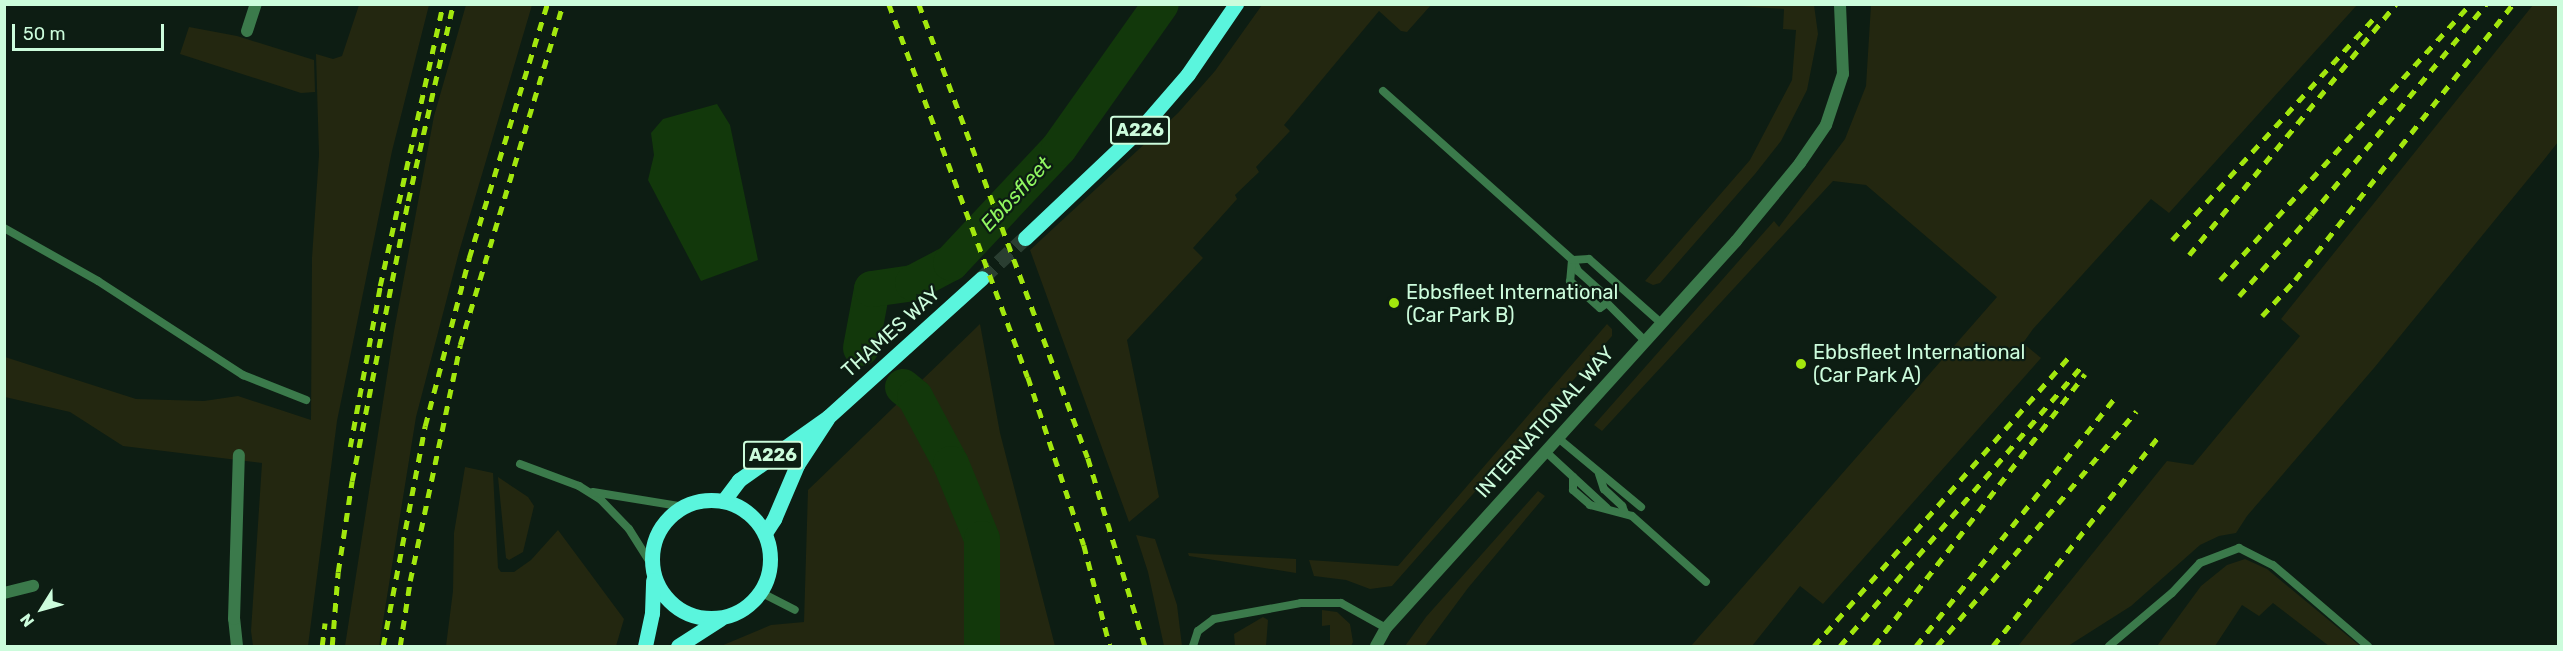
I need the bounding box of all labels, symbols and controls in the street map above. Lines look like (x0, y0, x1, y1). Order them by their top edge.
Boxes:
scale bar (15, 12, 166, 50)
text: 50 m (23, 23, 66, 45)
road number: A226 (1108, 115, 1172, 145)
water label: Ebbsfleet (975, 152, 1057, 236)
place label: Ebbsfleet International (Car Park B) (1406, 280, 1618, 327)
street label: THAMES WAY (837, 281, 945, 383)
marker: Ebbsfleet International (Car Park B) (1387, 296, 1401, 310)
place label: Ebbsfleet International (Car Park A) (1813, 340, 2025, 387)
street label: INTERNATIONAL WAY (1470, 341, 1620, 503)
marker: Ebbsfleet International (Car Park A) (1794, 357, 1808, 371)
road number: A226 (742, 440, 804, 470)
north arrow (12, 579, 72, 639)
text: N (16, 610, 38, 630)

